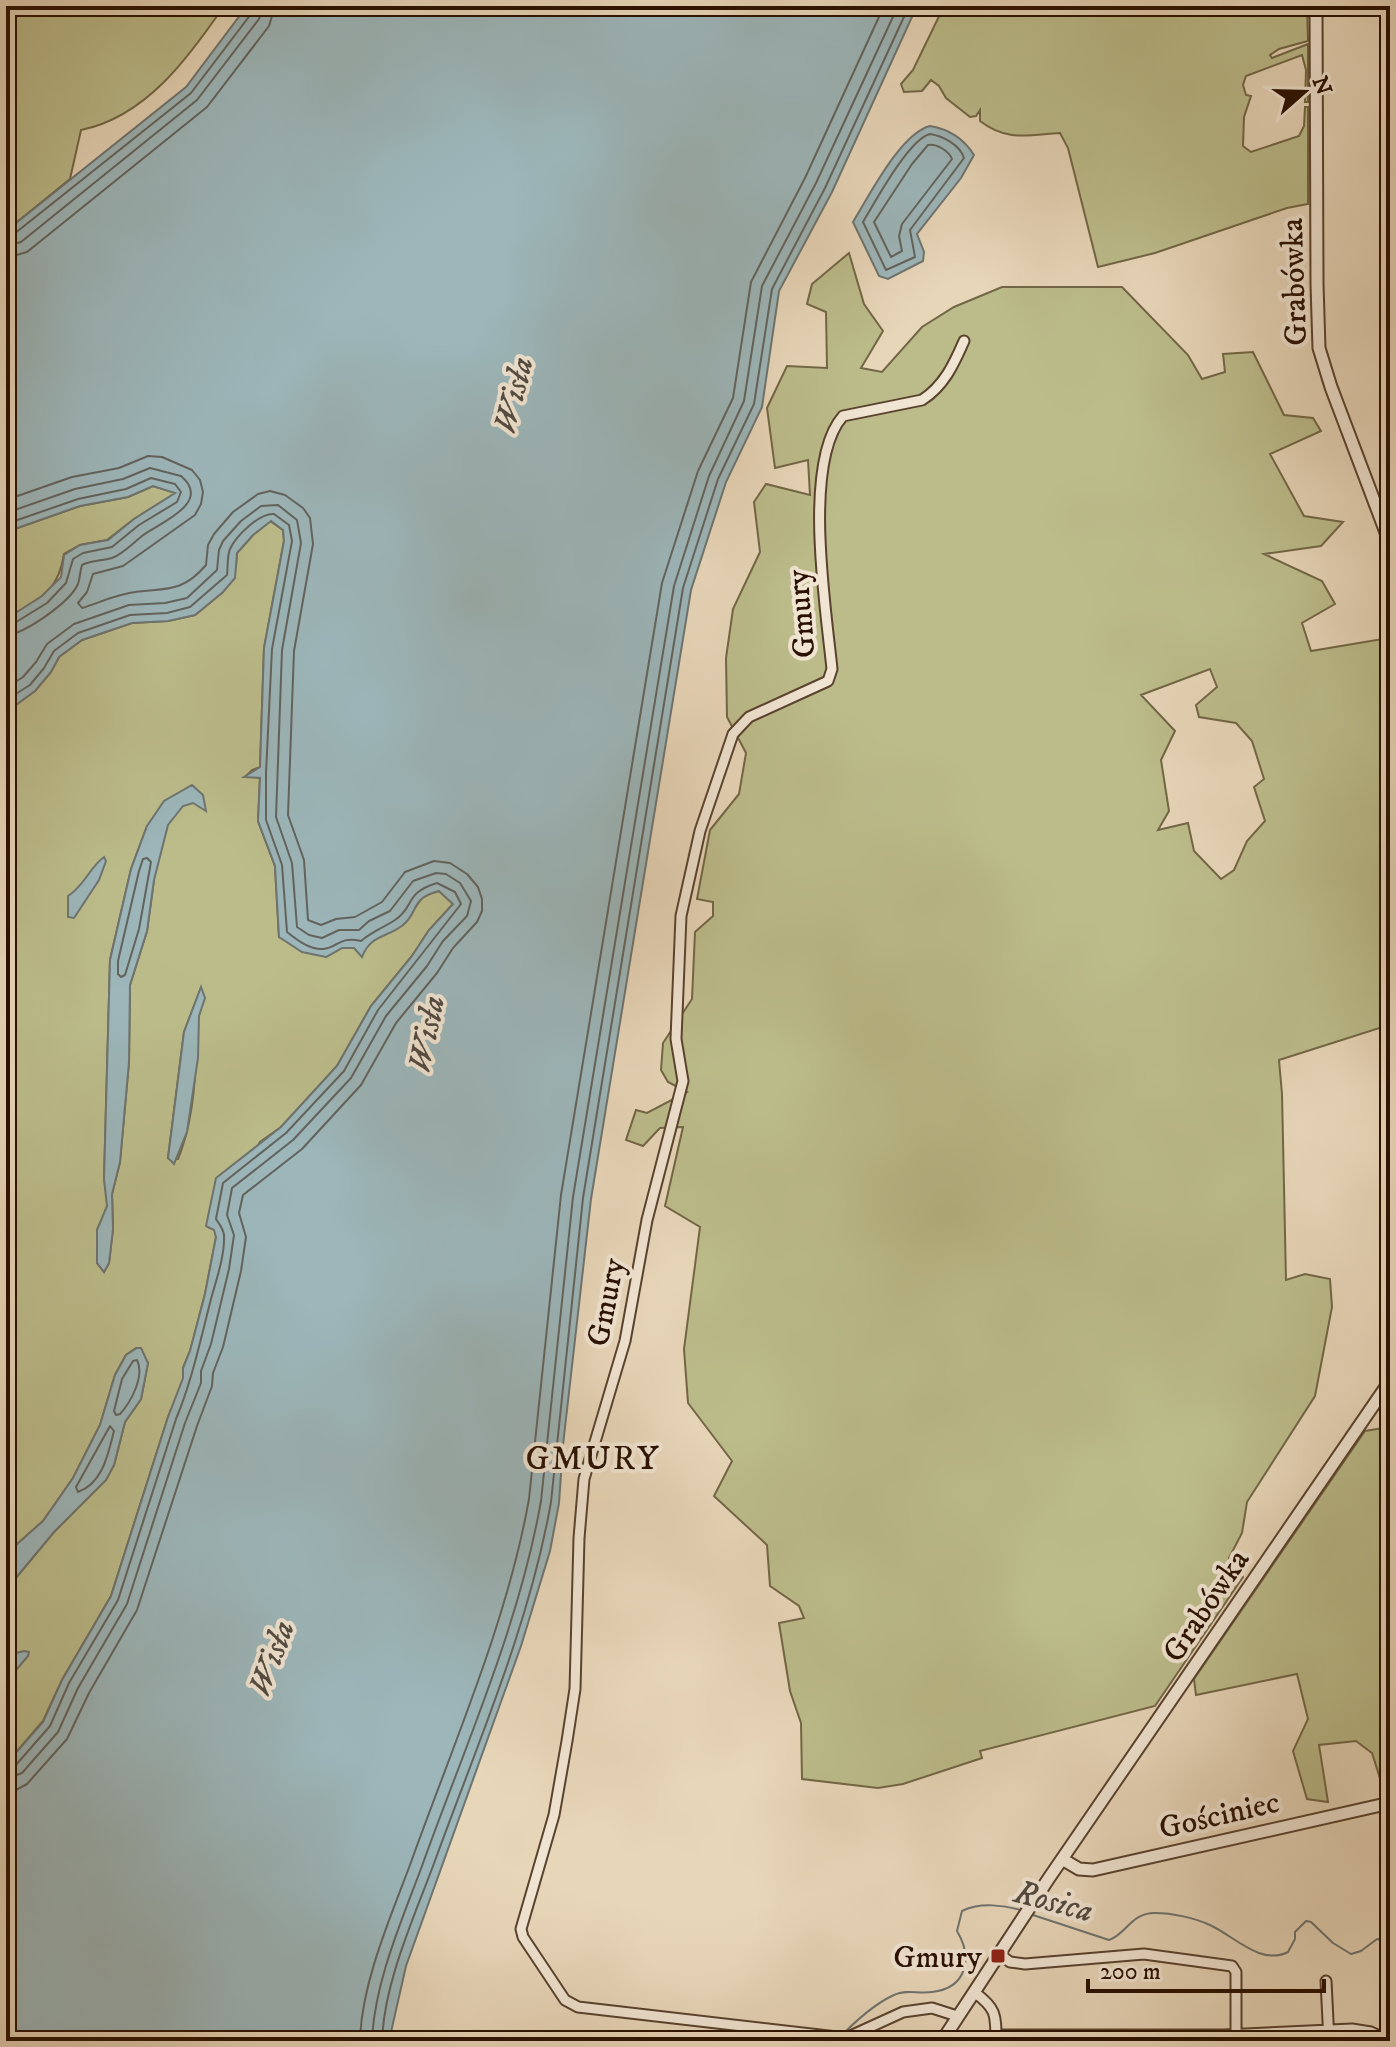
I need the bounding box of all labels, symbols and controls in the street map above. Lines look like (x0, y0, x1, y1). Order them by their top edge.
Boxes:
north arrow (1264, 52, 1344, 132)
text: N (1306, 73, 1337, 99)
street label: Grabówka (1273, 217, 1317, 347)
water label: Wisła (484, 353, 544, 438)
street label: Gmury (778, 567, 826, 660)
water label: Wisła (399, 992, 455, 1077)
street label: Gmury (579, 1254, 635, 1350)
district label: GMURY (526, 1438, 660, 1480)
street label: Grabówka (1154, 1542, 1259, 1670)
water label: Wisła (239, 1615, 305, 1702)
street label: Gościniec (1155, 1783, 1284, 1849)
water label: Rosica (1008, 1871, 1098, 1933)
place label: Gmury (893, 1938, 983, 1978)
scale bar (1088, 1943, 1324, 1993)
marker: Gmury (989, 1947, 1007, 1965)
text: 200 m (1100, 1957, 1161, 1987)

